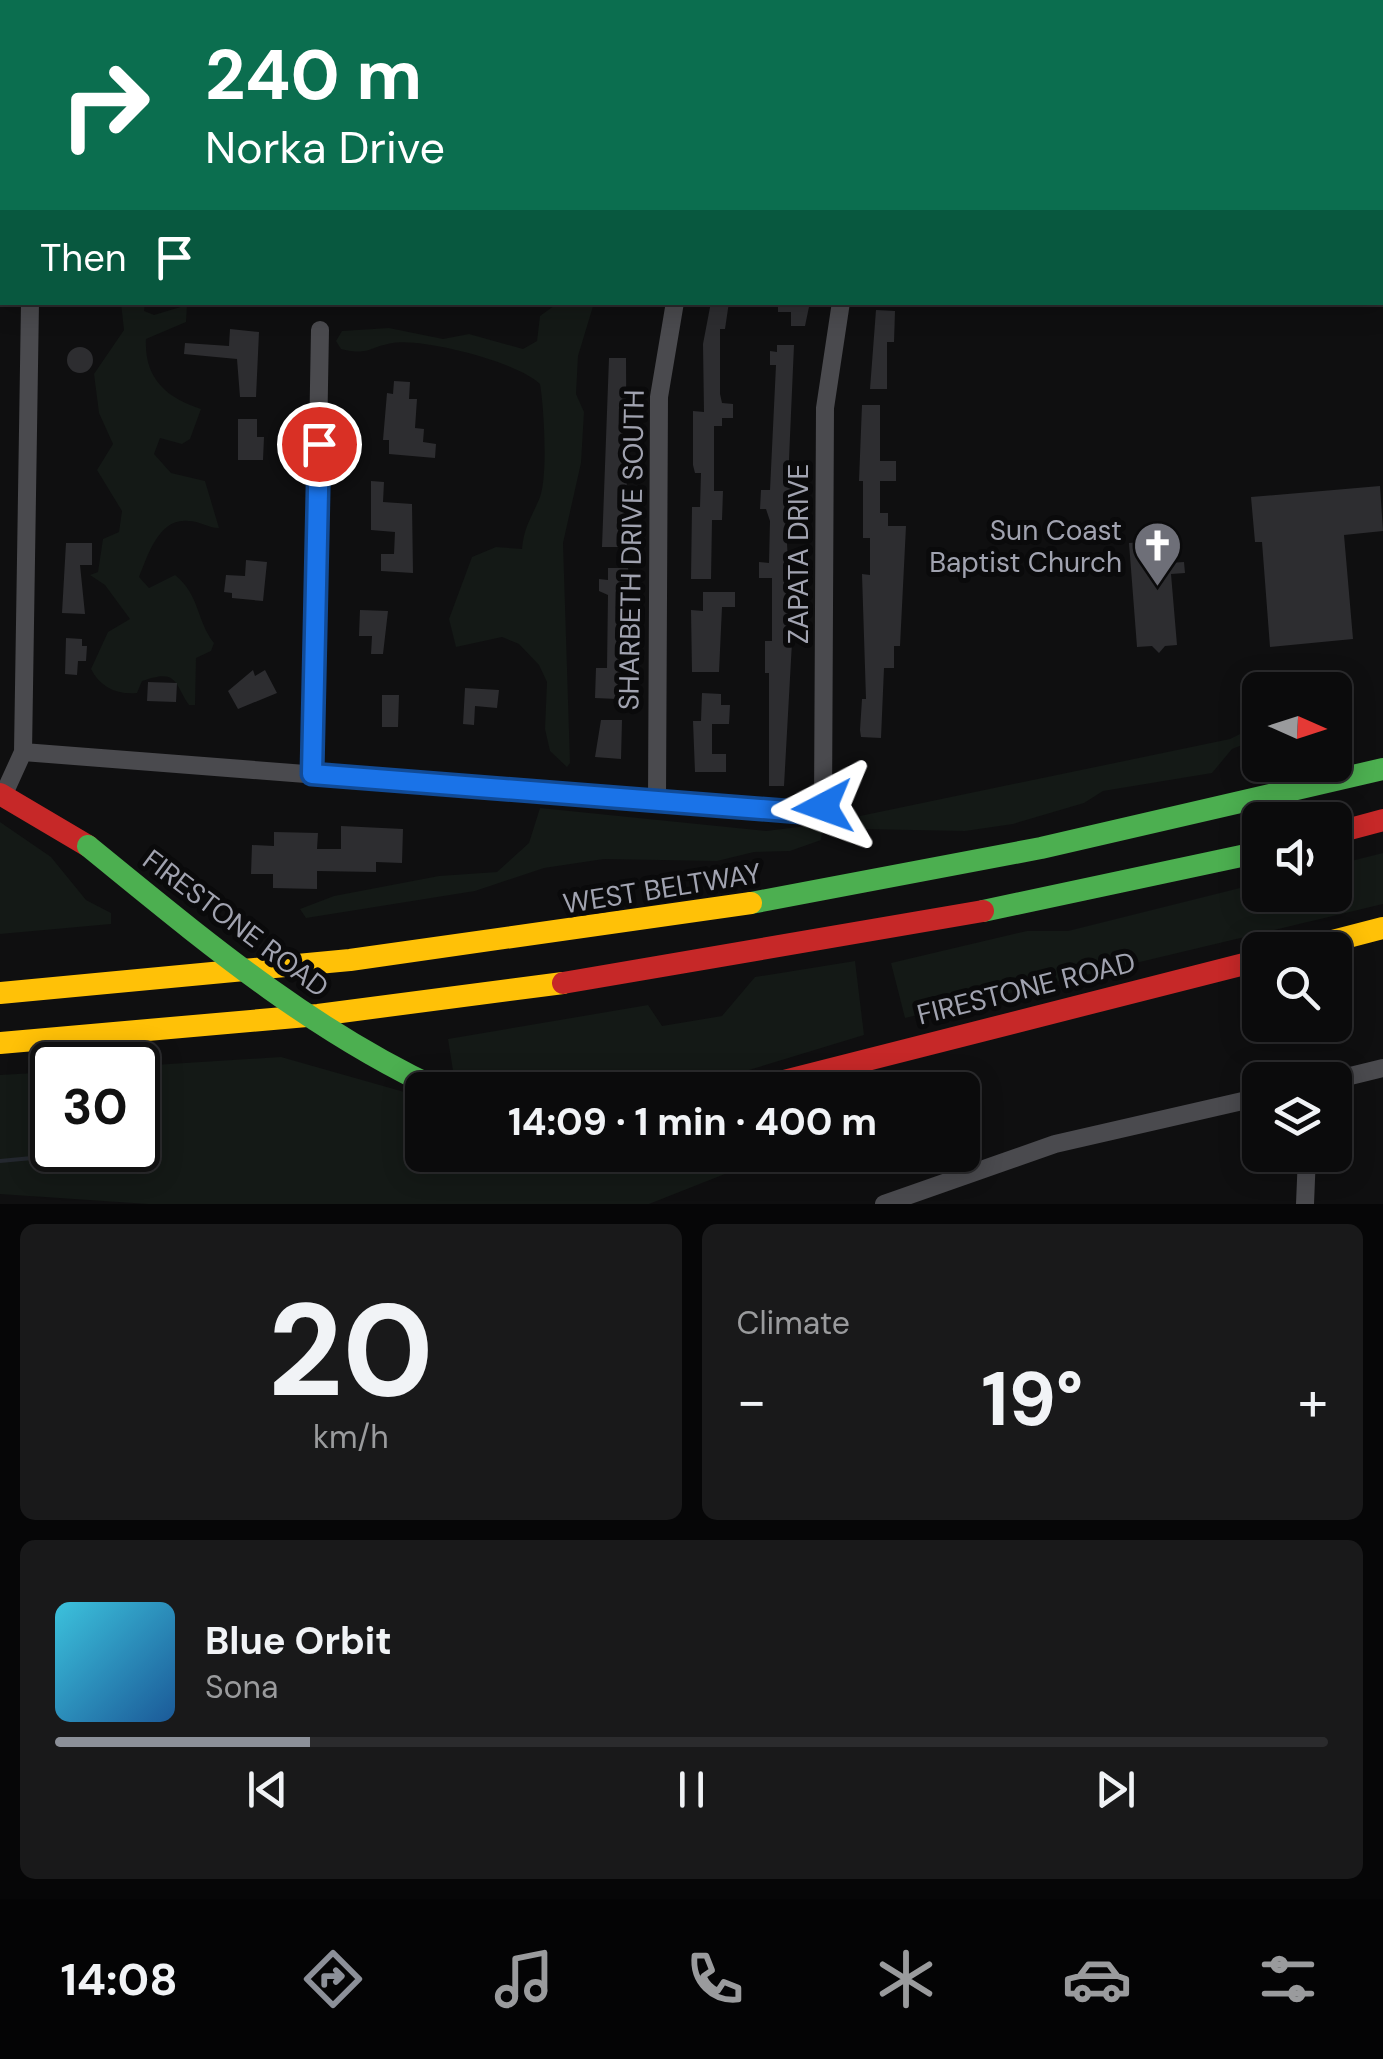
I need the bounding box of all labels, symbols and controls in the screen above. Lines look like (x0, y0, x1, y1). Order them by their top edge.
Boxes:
text: 240 m (205, 30, 422, 121)
icon: right (40, 40, 170, 170)
text: Norka Drive (205, 118, 445, 177)
icon: arrive (147, 230, 202, 285)
text: Then (40, 233, 127, 283)
street label: SHARBETH DRIVE SOUTH (610, 389, 653, 711)
pin (277, 402, 362, 487)
icon: arrive (292, 417, 347, 472)
street label: ZAPATA DRIVE (780, 464, 817, 644)
place label: Sun Coast Baptist Church (929, 512, 1122, 581)
church icon: Sun Coast Baptist Church (1131, 520, 1183, 588)
north arrow (1242, 672, 1352, 782)
map controls (1242, 672, 1352, 1172)
position arrow (771, 755, 875, 859)
button: sound (1242, 802, 1352, 912)
street label: FIRESTONE ROAD (135, 841, 336, 1005)
street label: WEST BELTWAY (560, 855, 764, 922)
button: search (1242, 932, 1352, 1042)
street label: FIRESTONE ROAD (913, 943, 1139, 1033)
speed limit sign: 30 (30, 1042, 160, 1172)
button: layers (1242, 1062, 1352, 1172)
text: 14:09 · 1 min · 400 m (508, 1097, 877, 1147)
text: 20 (268, 1266, 434, 1435)
text: Climate (737, 1302, 850, 1344)
text: 19° (981, 1351, 1083, 1448)
text: − (737, 1365, 767, 1437)
text: + (1298, 1365, 1328, 1437)
text: km/h (313, 1416, 389, 1458)
text: Blue Orbit (205, 1616, 392, 1666)
text: Sona (205, 1666, 278, 1708)
icon: previous (240, 1762, 295, 1817)
icon: pause (664, 1762, 719, 1817)
icon: next (1088, 1762, 1143, 1817)
icon: directions (298, 1944, 368, 2014)
icon: music (489, 1944, 559, 2014)
icon: phone (680, 1944, 750, 2014)
icon: climate (871, 1944, 941, 2014)
icon: car (1062, 1944, 1132, 2014)
icon: filters (1253, 1944, 1323, 2014)
text: 14:08 (60, 1950, 178, 2009)

